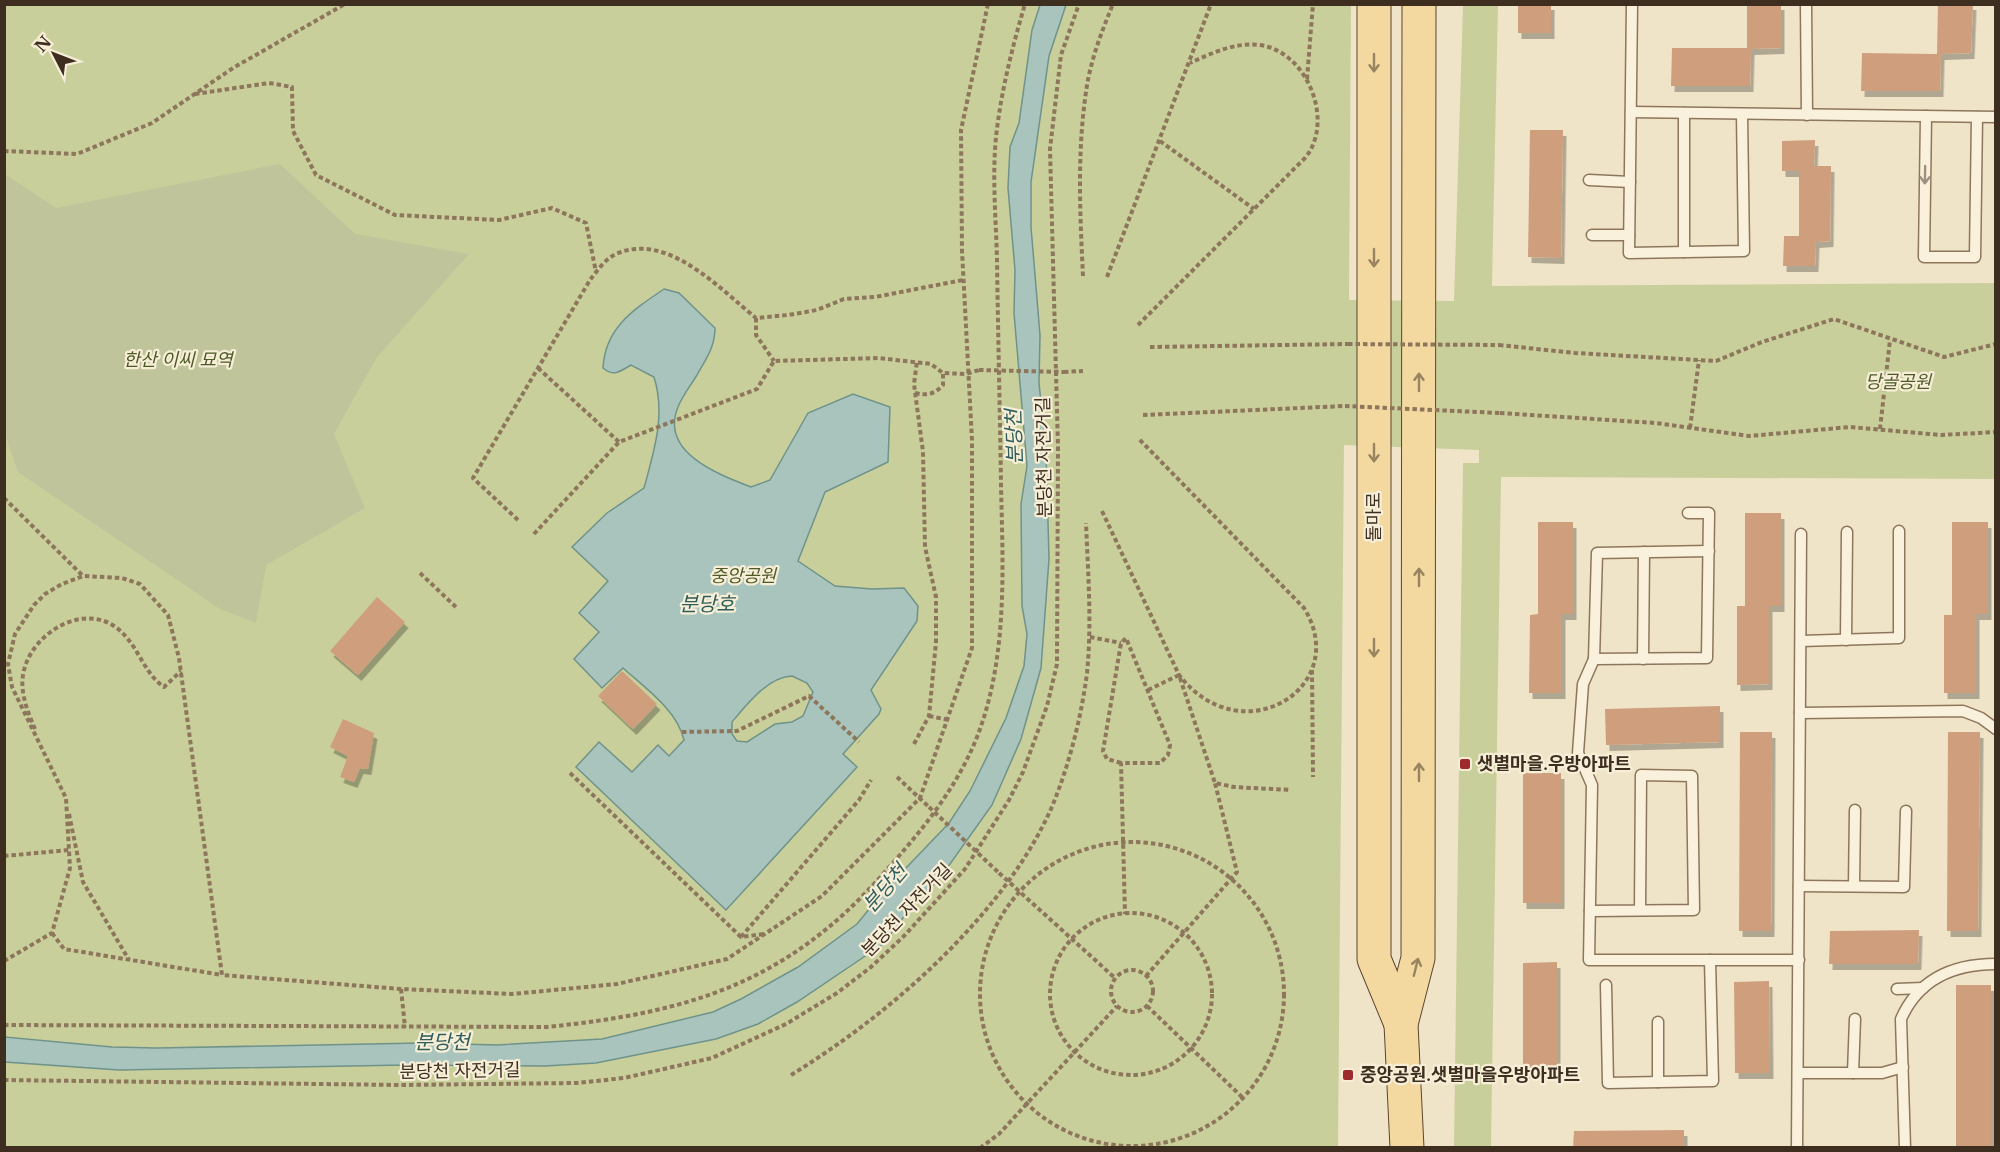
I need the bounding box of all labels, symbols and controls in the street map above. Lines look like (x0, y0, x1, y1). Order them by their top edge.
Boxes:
north arrow (24, 24, 84, 84)
text: N (30, 32, 55, 56)
one-way arrow (1368, 52, 1380, 72)
one-way arrow (1919, 164, 1931, 184)
one-way arrow (1368, 247, 1380, 267)
park label: 한산 이씨 묘역 (123, 349, 235, 371)
park label: 당골공원 (1865, 371, 1933, 393)
one-way arrow (1413, 373, 1425, 393)
street label: 분당천 자전거길 (1032, 396, 1056, 518)
water label: 분당천 (1001, 406, 1027, 465)
one-way arrow (1368, 442, 1380, 462)
street label: 돌마로 (1363, 492, 1385, 542)
park label: 중앙공원 (710, 565, 778, 587)
one-way arrow (1413, 568, 1425, 588)
water label: 분당호 (679, 592, 736, 616)
one-way arrow (1368, 637, 1380, 657)
place label: 샛별마을.우방아파트 (1477, 753, 1631, 775)
marker: 샛별마을.우방아파트 (1458, 757, 1472, 771)
one-way arrow (1413, 763, 1425, 783)
water label: 분당천 (858, 857, 914, 917)
street label: 분당천 자전거길 (857, 859, 957, 961)
one-way arrow (1410, 958, 1422, 977)
water label: 분당천 (414, 1030, 472, 1054)
street label: 분당천 자전거길 (399, 1059, 521, 1083)
place label: 중앙공원.샛별마을우방아파트 (1360, 1064, 1580, 1086)
marker: 중앙공원.샛별마을우방아파트 (1341, 1068, 1355, 1082)

